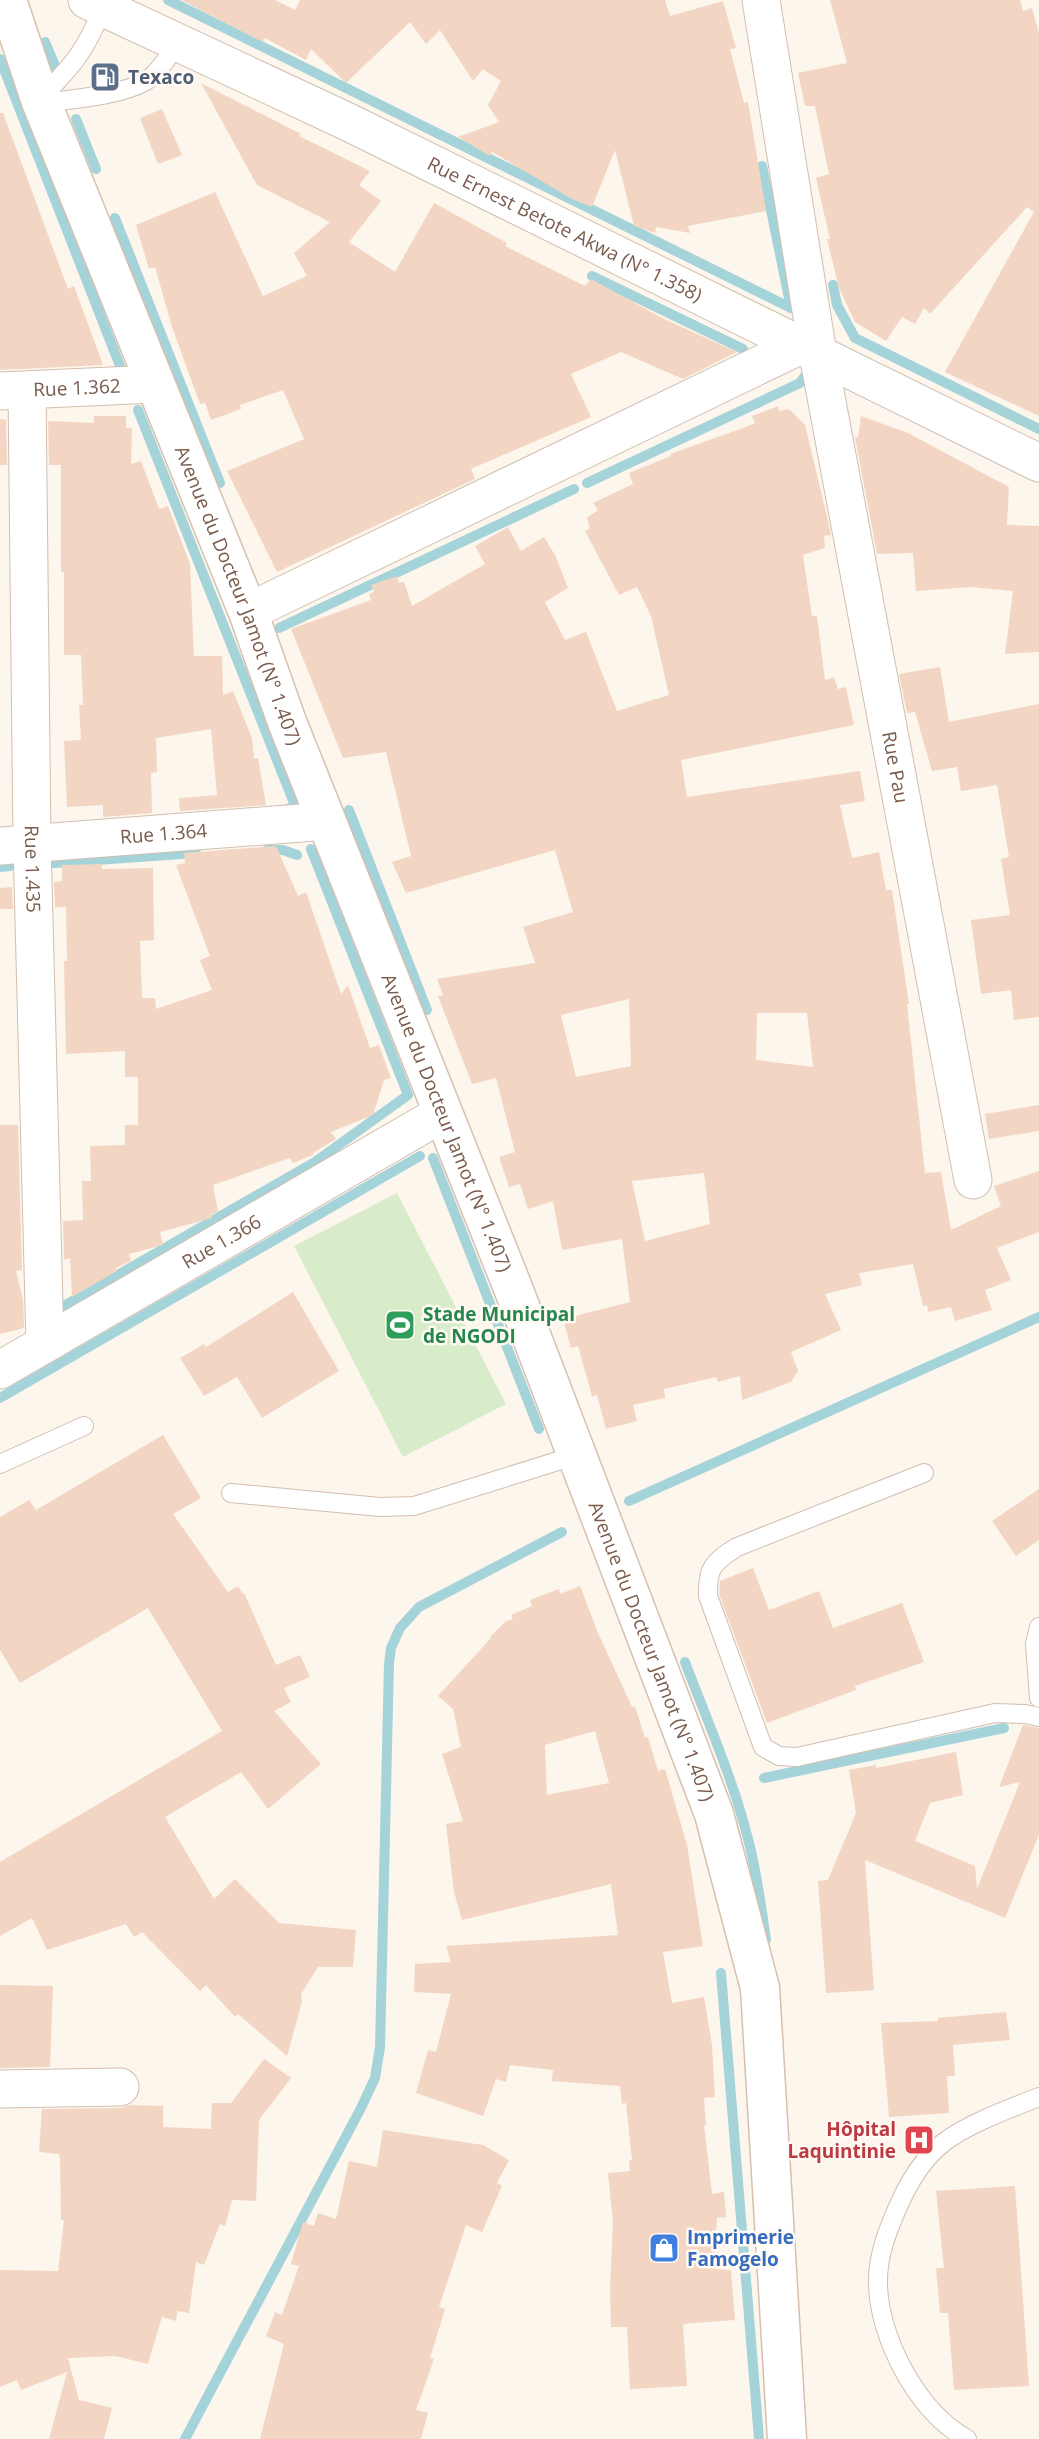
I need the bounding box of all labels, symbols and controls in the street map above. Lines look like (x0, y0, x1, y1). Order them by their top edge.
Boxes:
fuel station icon: Texaco (88, 60, 122, 94)
place label: Texaco (128, 64, 194, 90)
street label: Rue Ernest Betote Akwa (N° 1.358) (423, 150, 707, 308)
street label: Rue 1.362 (33, 373, 121, 402)
street label: Avenue du Docteur Jamot (N° 1.407) (169, 442, 308, 749)
street label: Rue Pau (876, 729, 915, 805)
street label: Rue 1.364 (119, 817, 208, 850)
street label: Rue 1.435 (19, 825, 47, 913)
street label: Avenue du Docteur Jamot (N° 1.407) (376, 970, 518, 1276)
street label: Rue 1.366 (177, 1208, 266, 1275)
place label: Stade Municipal de NGODI (423, 1301, 575, 1349)
sports icon: Stade Municipal de NGODI (383, 1308, 417, 1342)
street label: Avenue du Docteur Jamot (N° 1.407) (583, 1498, 721, 1805)
place label: Hôpital Laquintinie (787, 2116, 896, 2164)
hospital icon: Hôpital Laquintinie (902, 2123, 936, 2157)
place label: Imprimerie Famogelo (687, 2224, 794, 2272)
shop icon: Imprimerie Famogelo (647, 2231, 681, 2265)

